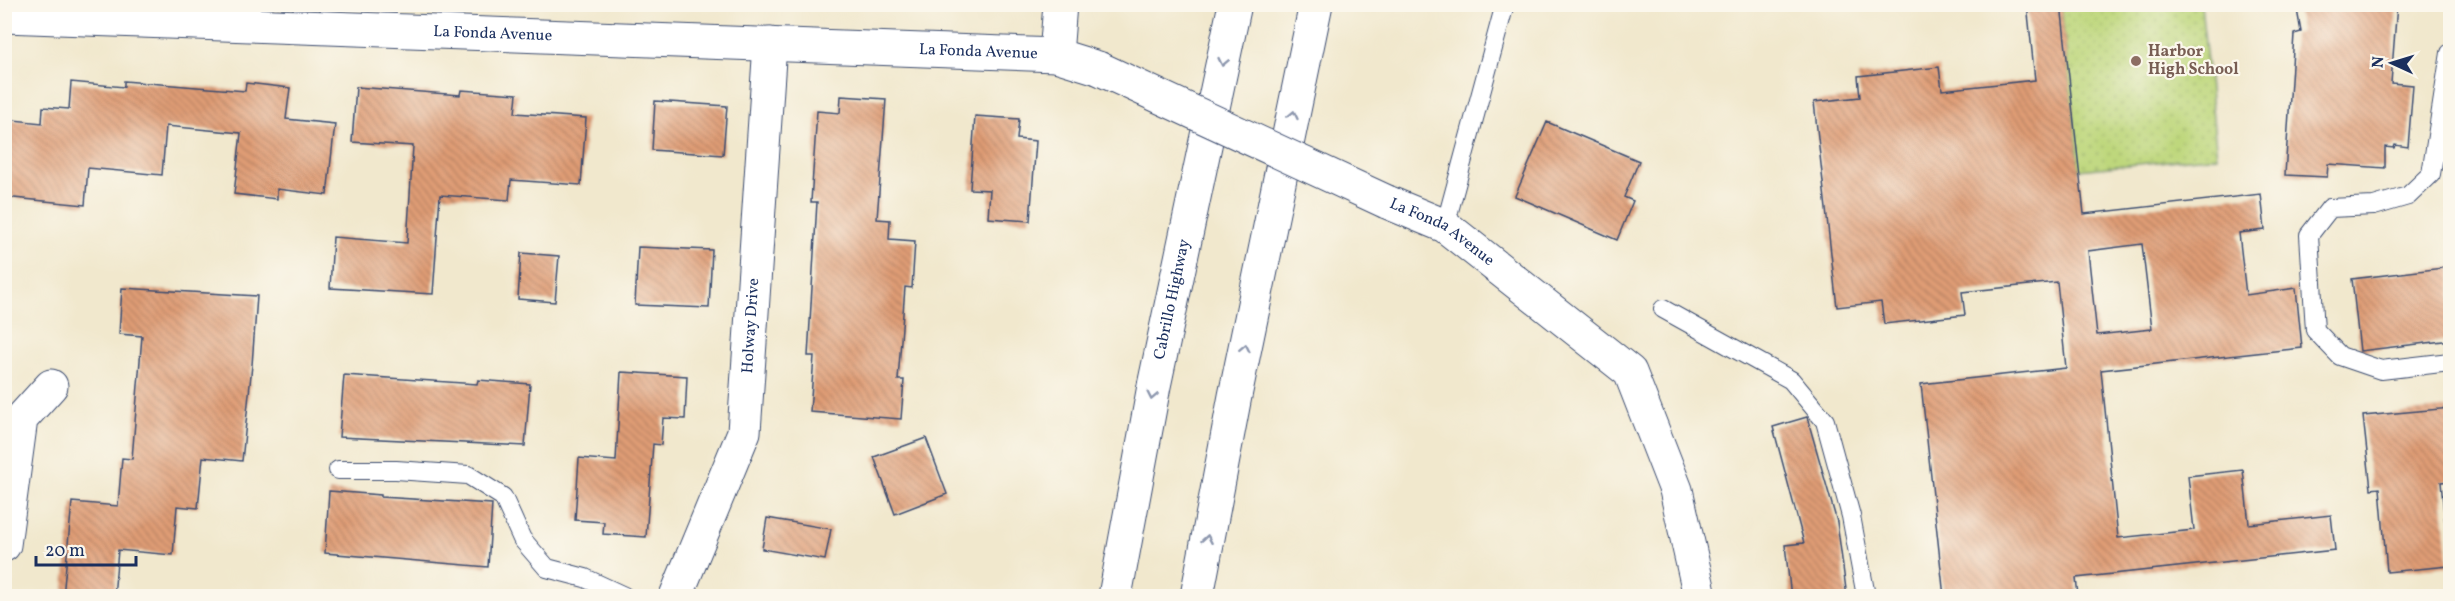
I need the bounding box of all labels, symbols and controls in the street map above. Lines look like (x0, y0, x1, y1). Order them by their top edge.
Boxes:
street label: La Fonda Avenue (433, 21, 553, 47)
north arrow (2362, 33, 2422, 93)
street label: La Fonda Avenue (918, 39, 1038, 65)
place label: Harbor High School (2148, 41, 2239, 81)
marker: Harbor High School (2129, 54, 2143, 68)
text: N (2368, 55, 2390, 69)
one-way arrow (1217, 56, 1230, 66)
one-way arrow (1286, 111, 1299, 121)
street label: La Fonda Avenue (1386, 193, 1499, 272)
street label: Cabrillo Highway (1149, 237, 1196, 362)
street label: Holway Drive (737, 277, 765, 374)
one-way arrow (1238, 343, 1251, 353)
one-way arrow (1146, 391, 1159, 401)
scale bar (36, 529, 136, 567)
one-way arrow (1200, 534, 1213, 544)
text: 20 m (45, 539, 85, 564)

